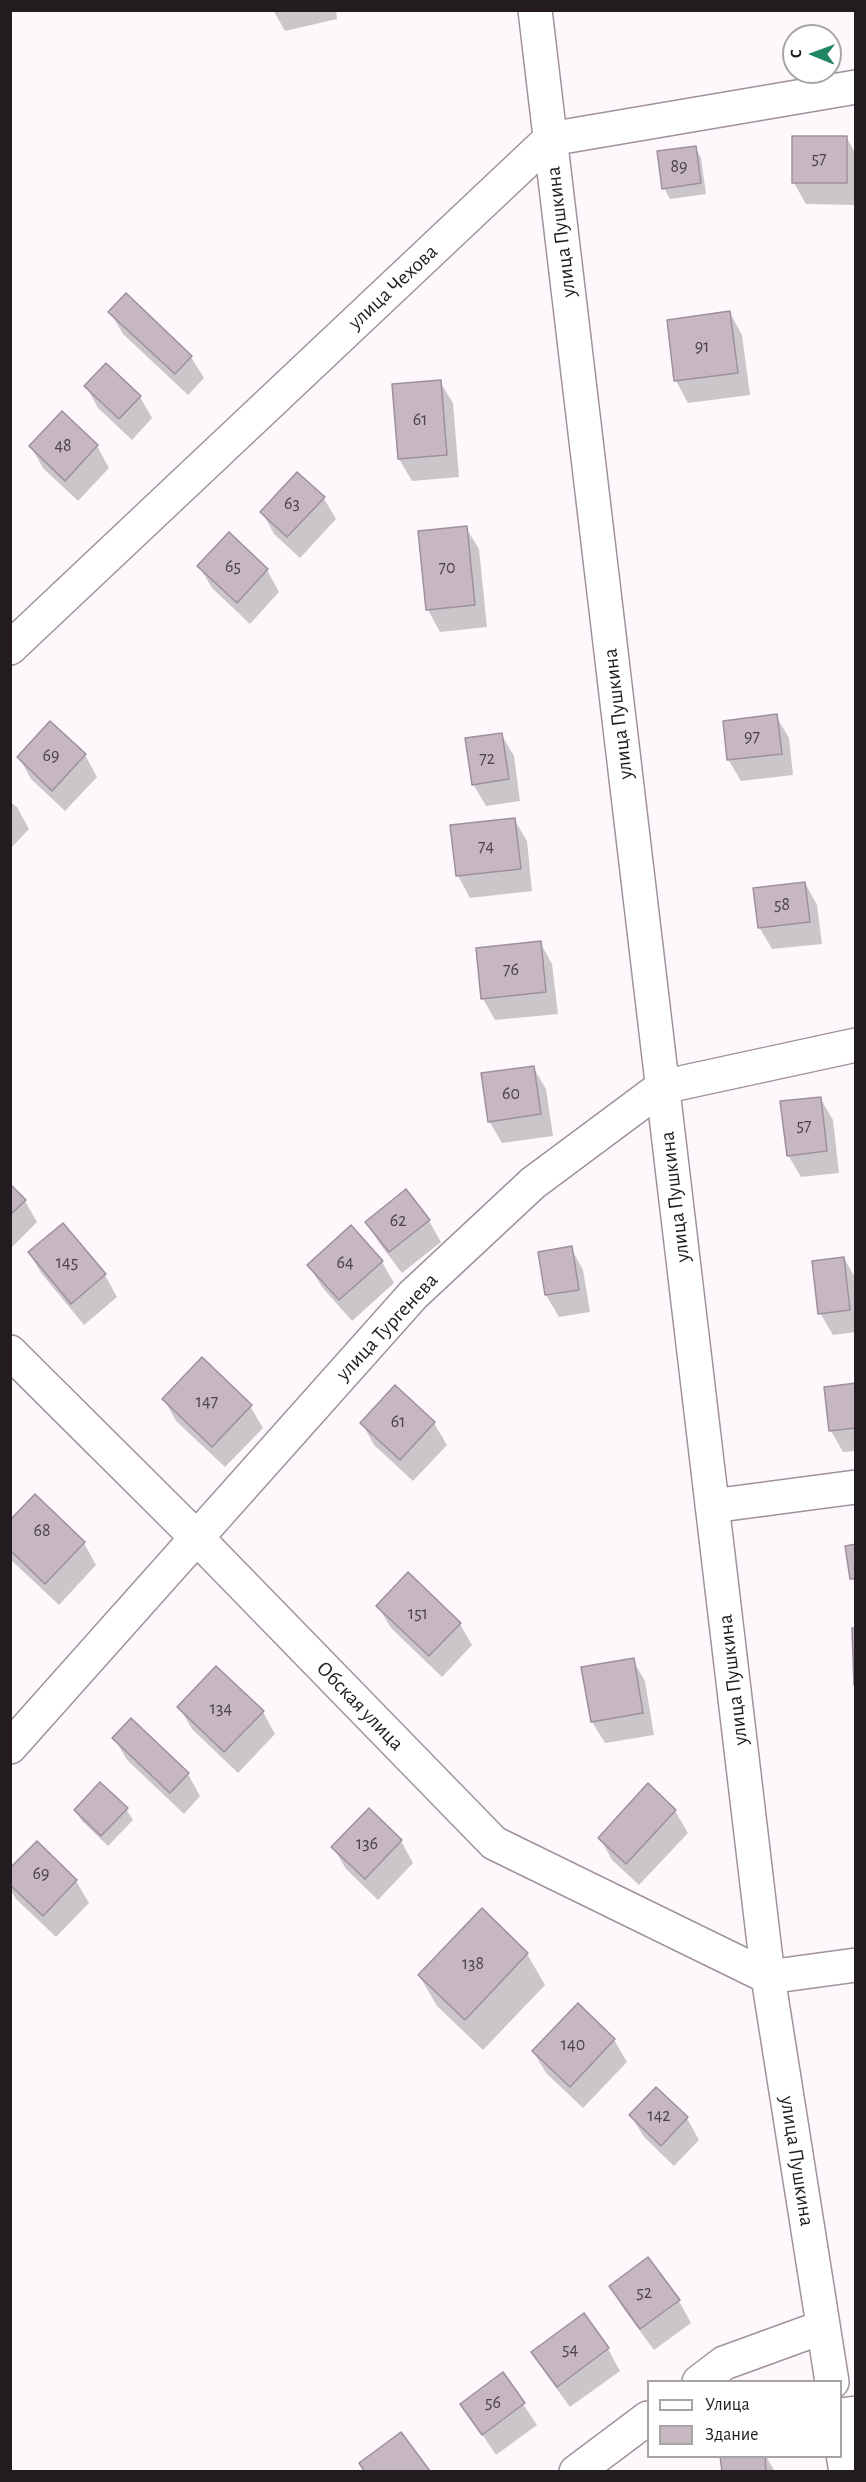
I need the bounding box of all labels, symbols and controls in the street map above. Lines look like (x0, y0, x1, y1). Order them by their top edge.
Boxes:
north arrow (782, 24, 842, 84)
text: С (788, 49, 804, 58)
house number: 57 (811, 148, 827, 170)
house number: 89 (671, 156, 687, 178)
street label: улица Пушкина (540, 165, 582, 299)
street label: улица Чехова (343, 239, 443, 335)
house number: 91 (695, 336, 709, 358)
house number: 61 (413, 409, 427, 431)
house number: 48 (54, 435, 72, 457)
house number: 63 (284, 493, 300, 515)
house number: 65 (225, 556, 241, 578)
house number: 70 (438, 557, 456, 579)
street label: улица Пушкина (597, 647, 639, 781)
house number: 97 (744, 726, 760, 748)
house number: 69 (43, 745, 59, 767)
house number: 72 (479, 748, 495, 770)
house number: 74 (478, 836, 494, 858)
house number: 58 (774, 894, 790, 916)
house number: 76 (503, 959, 519, 981)
house number: 60 (502, 1083, 520, 1105)
house number: 57 (796, 1115, 812, 1137)
street label: улица Пушкина (654, 1130, 696, 1264)
house number: 62 (390, 1210, 406, 1232)
house number: 145 (56, 1252, 78, 1274)
house number: 64 (336, 1252, 354, 1274)
street label: улица Тургенева (331, 1268, 443, 1386)
house number: 147 (196, 1391, 218, 1413)
house number: 61 (391, 1411, 405, 1433)
house number: 68 (34, 1520, 50, 1542)
house number: 151 (408, 1603, 428, 1625)
street label: улица Пушкина (712, 1613, 754, 1747)
street label: Обская улица (311, 1656, 409, 1756)
house number: 134 (210, 1698, 232, 1720)
house number: 136 (356, 1833, 378, 1855)
house number: 69 (33, 1863, 49, 1885)
house number: 138 (462, 1953, 484, 1975)
house number: 140 (561, 2034, 585, 2056)
street label: улица Пушкина (774, 2094, 820, 2228)
house number: 142 (647, 2105, 671, 2127)
house number: 52 (636, 2282, 652, 2304)
house number: 54 (562, 2339, 578, 2361)
legend (647, 2380, 842, 2458)
house number: 56 (485, 2392, 501, 2414)
text: Улица (705, 2396, 750, 2414)
text: Здание (705, 2426, 759, 2444)

